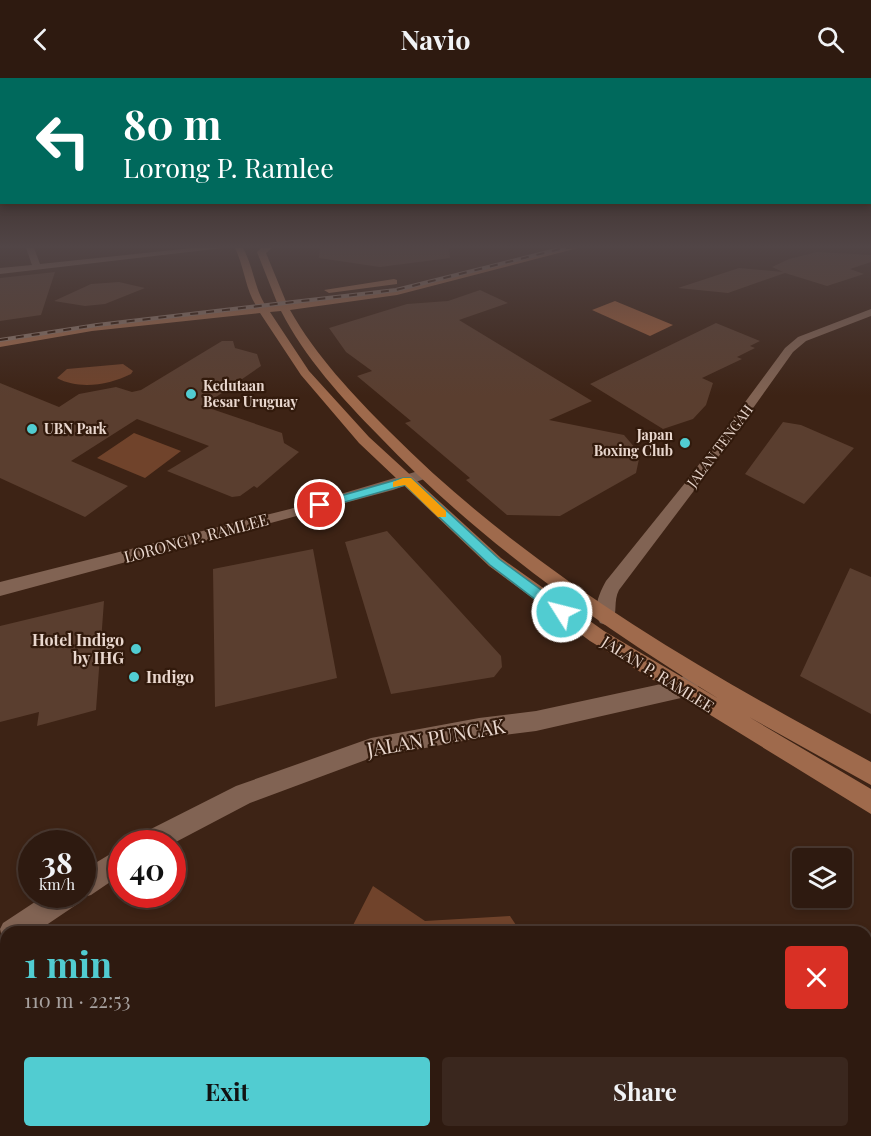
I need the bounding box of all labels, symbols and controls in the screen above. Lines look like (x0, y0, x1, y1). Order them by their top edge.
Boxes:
text: Navio (400, 21, 471, 57)
icon: back (24, 23, 57, 56)
icon: search (814, 23, 847, 56)
text: 80 m (123, 95, 221, 151)
icon: left (24, 102, 102, 180)
text: Lorong P. Ramlee (123, 149, 334, 185)
place label: Kedutaan Besar Uruguay (203, 376, 298, 411)
marker: Kedutaan Besar Uruguay (184, 387, 198, 401)
street label: JALAN TENGAH (682, 400, 757, 492)
place label: UBN Park (44, 419, 108, 438)
marker: UBN Park (25, 422, 39, 436)
place label: Japan Boxing Club (594, 425, 673, 460)
marker: Japan Boxing Club (678, 436, 692, 450)
pin (294, 479, 345, 530)
icon: arrive (303, 488, 336, 521)
street label: LORONG P. RAMLEE (121, 508, 270, 567)
position arrow (530, 580, 594, 644)
place label: Hotel Indigo by IHG (32, 629, 124, 668)
street label: JALAN P. RAMLEE (597, 630, 718, 717)
marker: Hotel Indigo by IHG (129, 642, 143, 656)
place label: Indigo (146, 666, 194, 687)
marker: Indigo (127, 670, 141, 684)
street label: JALAN PUNCAK (363, 711, 508, 762)
speed limit sign: 40 (108, 830, 186, 908)
text: 38 (41, 842, 73, 882)
map controls (792, 848, 852, 908)
button: layers (792, 848, 852, 908)
text: km/h (39, 874, 75, 894)
text: 1 min (24, 939, 112, 987)
button: close (785, 946, 848, 1009)
text: 110 m · 22:53 (24, 986, 131, 1013)
button: Exit (24, 1057, 430, 1126)
button: Share (442, 1057, 848, 1126)

